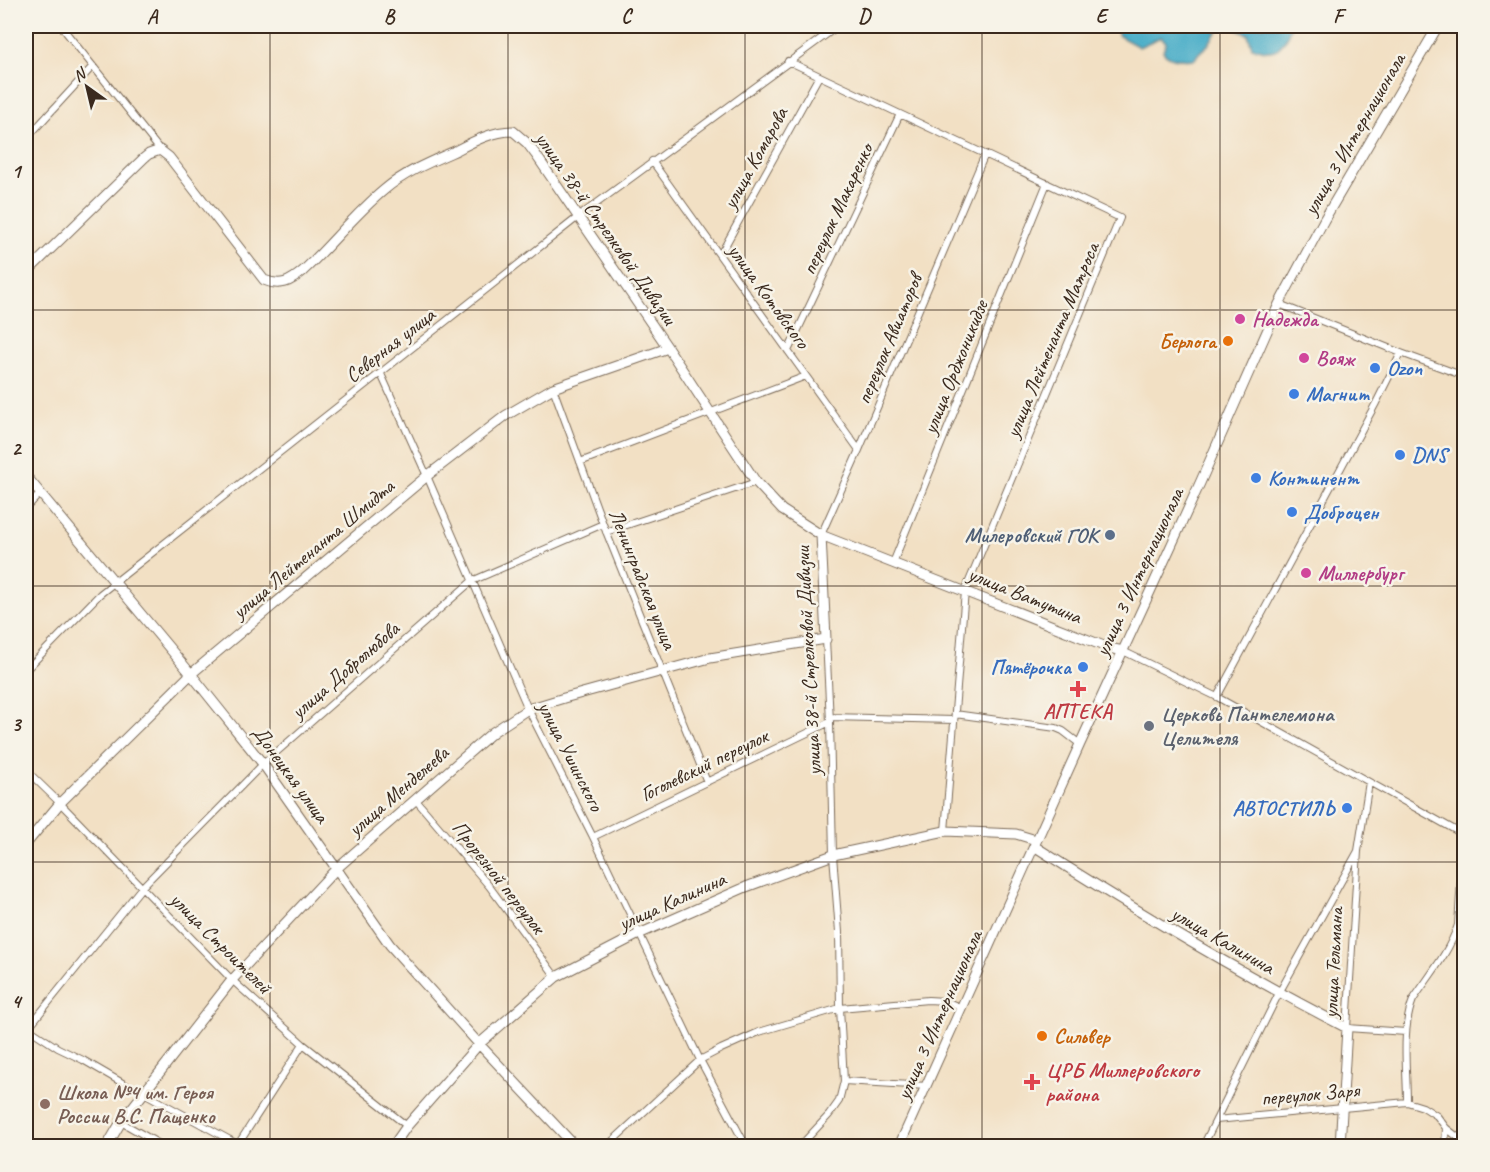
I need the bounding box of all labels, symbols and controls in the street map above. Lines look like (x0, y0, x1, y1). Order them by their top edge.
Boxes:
text: A (147, 4, 159, 29)
text: B (384, 4, 396, 29)
text: C (621, 4, 633, 29)
text: D (858, 4, 872, 29)
text: E (1096, 4, 1110, 29)
text: F (1333, 4, 1347, 29)
street label: улица 3 Интернационала (1296, 46, 1412, 221)
north arrow (57, 57, 117, 117)
text: N (69, 63, 91, 86)
street label: улица Комарова (715, 101, 794, 215)
street label: улица 38-й Стрелковой Дивизии (528, 125, 683, 331)
street label: переулок Макаренко (795, 137, 880, 279)
text: 1 (12, 159, 23, 184)
street label: улица Лейтенанта Матроса (998, 236, 1106, 443)
street label: улица Котовского (721, 237, 817, 355)
street label: переулок Авиаторов (850, 267, 930, 408)
street label: улица Орджоникидзе (916, 294, 994, 440)
street label: Северная улица (340, 301, 442, 388)
place label: Надежда (1252, 306, 1320, 332)
marker: Надежда (1233, 312, 1247, 326)
place label: Берлога (1159, 328, 1218, 354)
marker: Берлога (1221, 334, 1235, 348)
place label: Вояж (1316, 345, 1357, 371)
marker: Вояж (1297, 351, 1311, 365)
place label: Ozon (1387, 355, 1422, 381)
marker: Ozon (1368, 361, 1382, 375)
place label: Магнит (1306, 381, 1371, 407)
marker: Магнит (1287, 387, 1301, 401)
text: 2 (12, 436, 23, 461)
place label: DNS (1412, 442, 1450, 468)
marker: DNS (1393, 448, 1407, 462)
place label: Континент (1268, 465, 1360, 491)
marker: Континент (1249, 471, 1263, 485)
street label: улица Лейтенанта Шмидта (225, 473, 401, 626)
street label: улица 3 Интернационала (1088, 482, 1190, 662)
place label: Доброцен (1304, 499, 1380, 525)
street label: Ленинградская улица (603, 505, 683, 654)
marker: Доброцен (1285, 505, 1299, 519)
place label: Милеровский ГОК (965, 522, 1102, 548)
marker: Милеровский ГОК (1103, 528, 1117, 542)
street label: улица 38-й Стрелковой Дивизии (789, 544, 827, 778)
street label: улица Ватутина (963, 560, 1087, 630)
place label: Миллербург (1318, 560, 1406, 586)
marker: Миллербург (1299, 566, 1313, 580)
street label: улица Добролюбова (284, 615, 406, 725)
place label: Пятёрочка (991, 654, 1073, 680)
marker: Пятёрочка (1076, 660, 1090, 674)
marker: АПТЕКА (1071, 682, 1085, 696)
street label: улица Ушинского (531, 695, 610, 817)
place label: АПТЕКА (1043, 698, 1114, 724)
place label: Церковь Пантелемона Целителя (1161, 701, 1335, 751)
text: 3 (12, 712, 23, 737)
marker: Церковь Пантелемона Целителя (1142, 719, 1156, 733)
street label: Донецкая улица (247, 720, 336, 829)
street label: Гоголевский переулок (636, 722, 774, 807)
street label: улица Менделеева (341, 739, 455, 843)
place label: АВТОСТИЛЬ (1232, 795, 1337, 821)
marker: АВТОСТИЛЬ (1340, 801, 1354, 815)
street label: Прорезной переулок (447, 815, 553, 941)
street label: улица Калинина (613, 865, 731, 937)
street label: улица Строителей (163, 885, 278, 1000)
street label: улица Калинина (1165, 899, 1281, 981)
street label: улица Тельмана (1317, 904, 1349, 1021)
street label: улица 3 Интернационала (889, 924, 989, 1106)
text: 4 (12, 989, 24, 1014)
place label: Сильвер (1054, 1023, 1112, 1049)
marker: Сильвер (1035, 1029, 1049, 1043)
place label: ЦРБ Миллеровского района (1046, 1057, 1202, 1107)
marker: ЦРБ Миллеровского района (1023, 1073, 1041, 1091)
street label: переулок Заря (1260, 1077, 1362, 1111)
place label: Школа №4 им. Героя России В.С. Пащенко (57, 1079, 217, 1129)
marker: Школа №4 им. Героя России В.С. Пащенко (38, 1097, 52, 1111)

